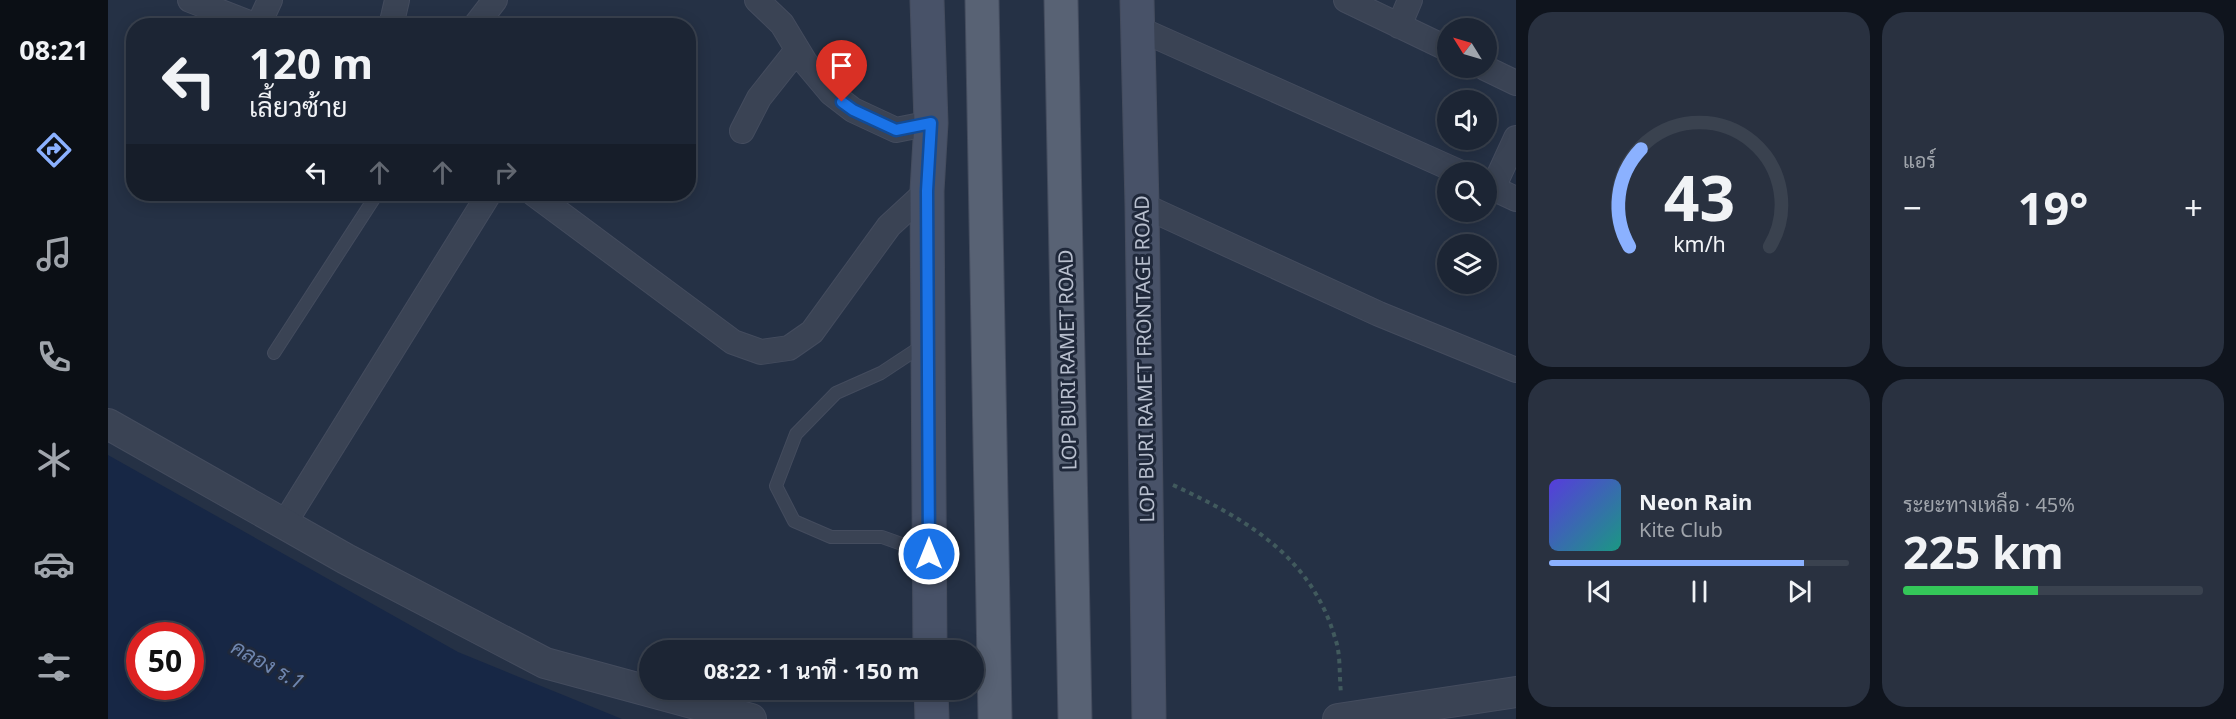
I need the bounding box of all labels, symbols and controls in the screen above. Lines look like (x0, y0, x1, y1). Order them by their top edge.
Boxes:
north arrow (1437, 18, 1497, 78)
map controls (1437, 18, 1497, 294)
text: 08:21 (19, 31, 89, 68)
text: 120 m (249, 34, 373, 91)
pin (816, 40, 867, 102)
icon: left (150, 42, 228, 120)
icon: arrive (825, 49, 858, 82)
text: เลี้ยวซ้าย (249, 88, 347, 125)
button: sound (1437, 90, 1497, 150)
icon: directions (33, 129, 75, 171)
text: แอร์ (1903, 147, 1936, 174)
text: 43 (1663, 154, 1735, 239)
icon: left (300, 156, 333, 189)
icon: ahead (363, 156, 396, 189)
icon: ahead (426, 156, 459, 189)
icon: right (489, 156, 522, 189)
button: search (1437, 162, 1497, 222)
text: 19° (2018, 177, 2088, 238)
text: − (1903, 185, 1922, 230)
text: + (2184, 185, 2203, 230)
street label: LOP BURI RAMET FRONTAGE ROAD (1128, 195, 1160, 523)
text: km/h (1673, 229, 1725, 258)
icon: music (33, 233, 75, 275)
button: layers (1437, 234, 1497, 294)
street label: LOP BURI RAMET ROAD (1052, 249, 1082, 471)
icon: phone (33, 336, 75, 378)
icon: climate (33, 439, 75, 481)
text: Neon Rain (1639, 486, 1752, 516)
text: ระยะทางเหลือ · 45% (1903, 491, 2075, 518)
text: Kite Club (1639, 516, 1723, 543)
text: 225 km (1903, 521, 2064, 582)
position arrow (897, 522, 961, 586)
icon: car (33, 543, 75, 585)
icon: previous (1583, 575, 1616, 608)
icon: pause (1683, 575, 1716, 608)
icon: next (1783, 575, 1816, 608)
speed limit sign: 50 (126, 622, 204, 700)
water label: คลอง ร.1 (227, 633, 309, 695)
icon: filters (33, 646, 75, 688)
text: 08:22 · 1 นาที · 150 m (704, 655, 919, 685)

